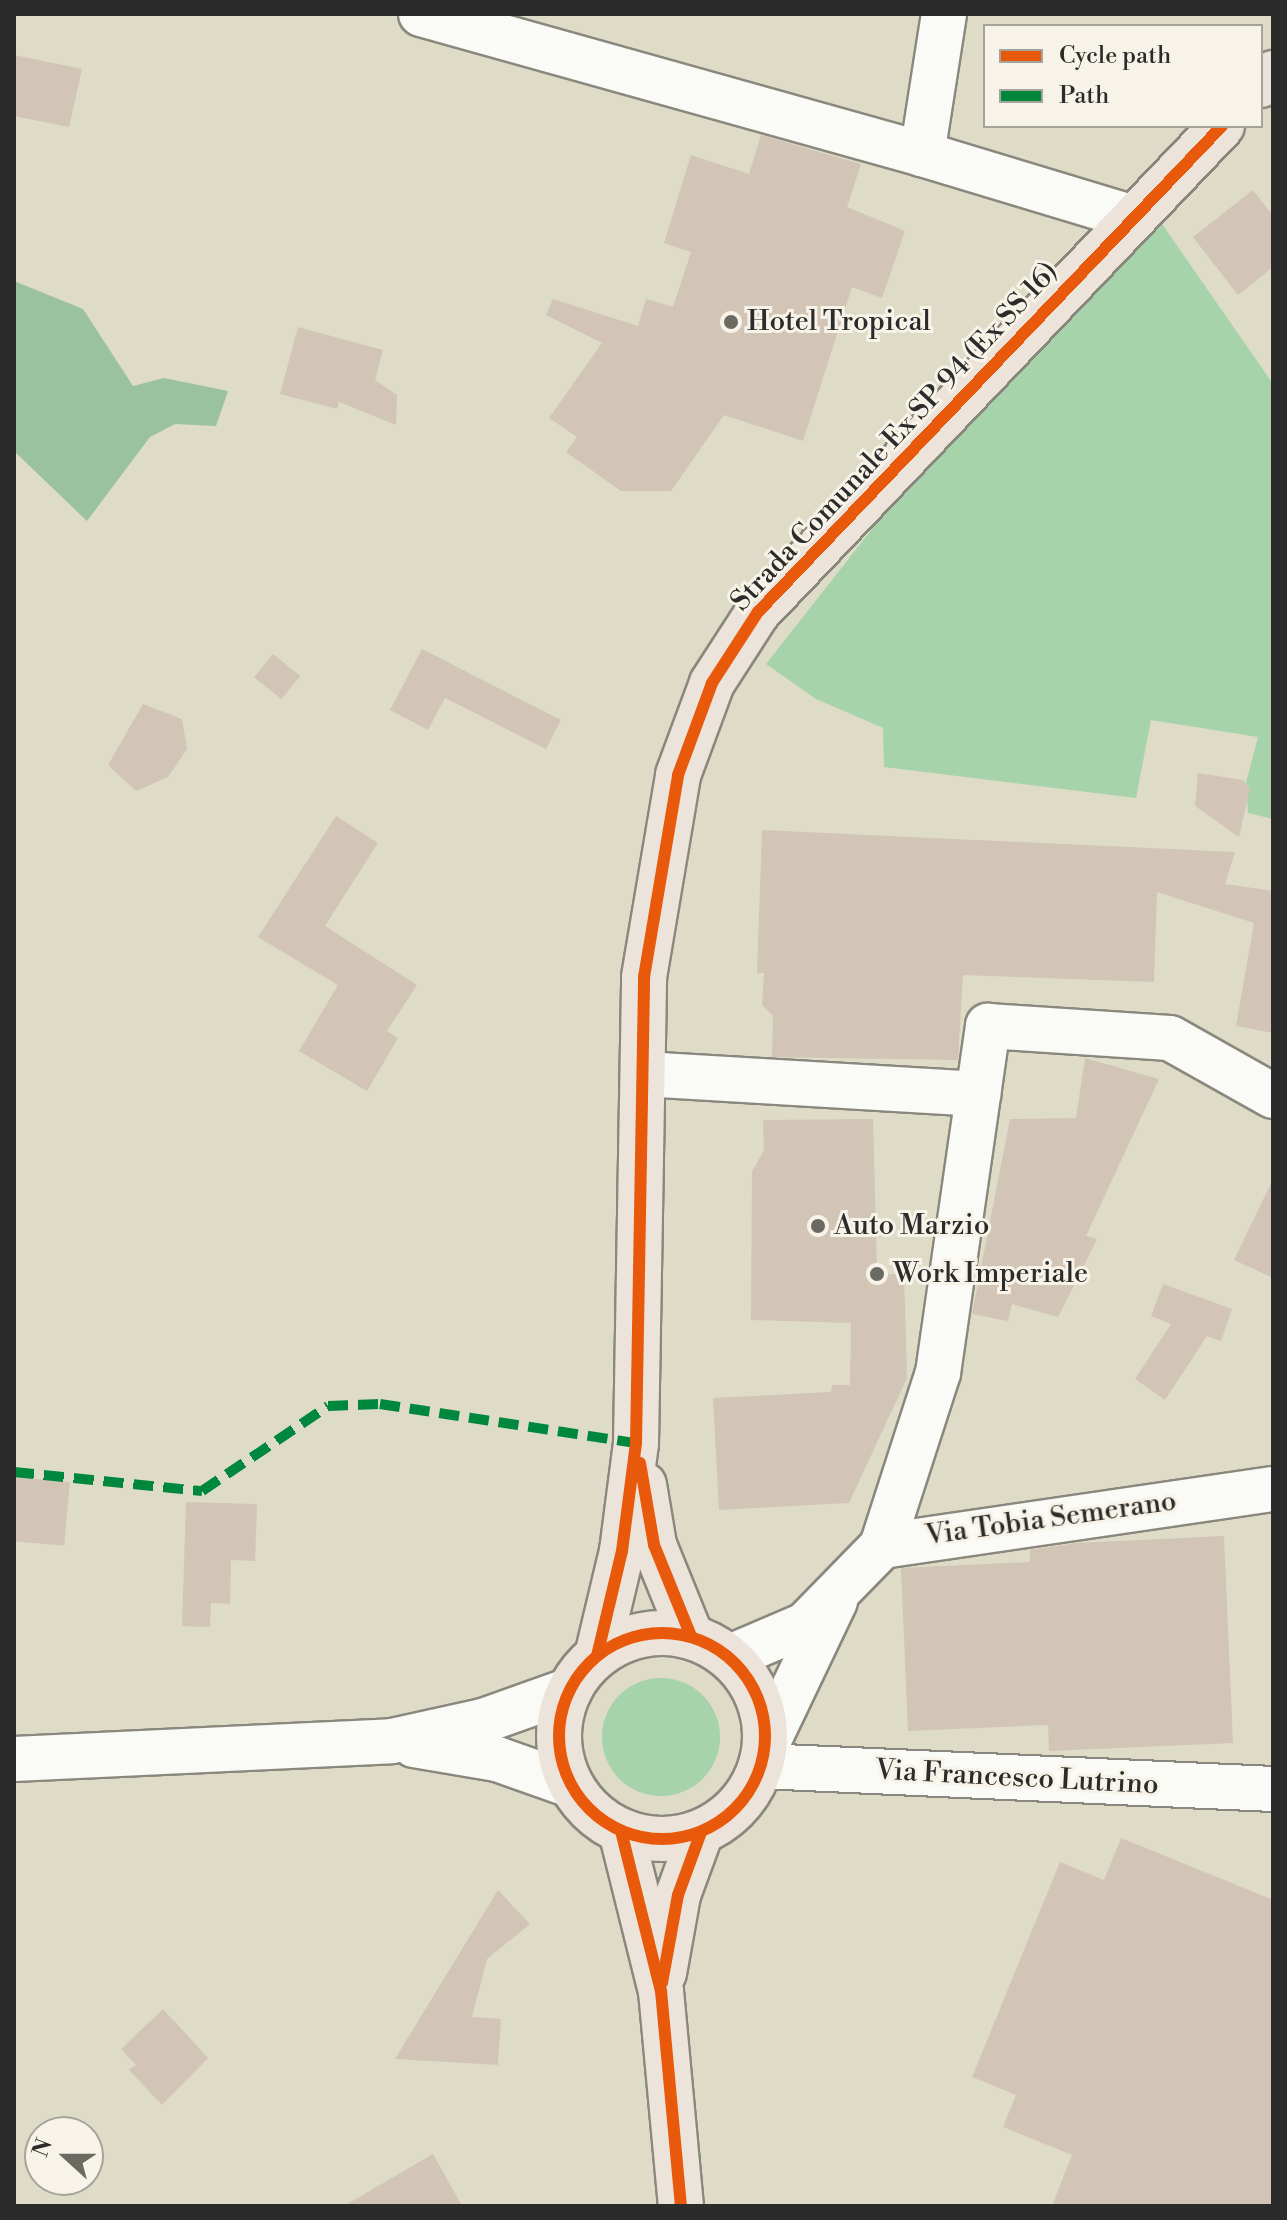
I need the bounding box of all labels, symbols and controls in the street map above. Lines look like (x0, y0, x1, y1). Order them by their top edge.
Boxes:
legend (983, 24, 1263, 128)
text: Cycle path (1059, 41, 1171, 71)
text: Path (1059, 81, 1109, 111)
street label: Strada Comunale Ex SP 94 (Ex SS 16) (724, 256, 1066, 618)
place label: Hotel Tropical (747, 305, 931, 339)
marker: Hotel Tropical (722, 313, 740, 331)
place label: Auto Marzio (834, 1209, 989, 1243)
marker: Auto Marzio (809, 1217, 827, 1235)
place label: Work Imperiale (893, 1257, 1088, 1291)
marker: Work Imperiale (868, 1265, 886, 1283)
street label: Via Tobia Semerano (923, 1485, 1179, 1553)
street label: Via Francesco Lutrino (875, 1754, 1159, 1802)
north arrow (24, 2116, 104, 2196)
text: N (27, 2135, 59, 2161)

